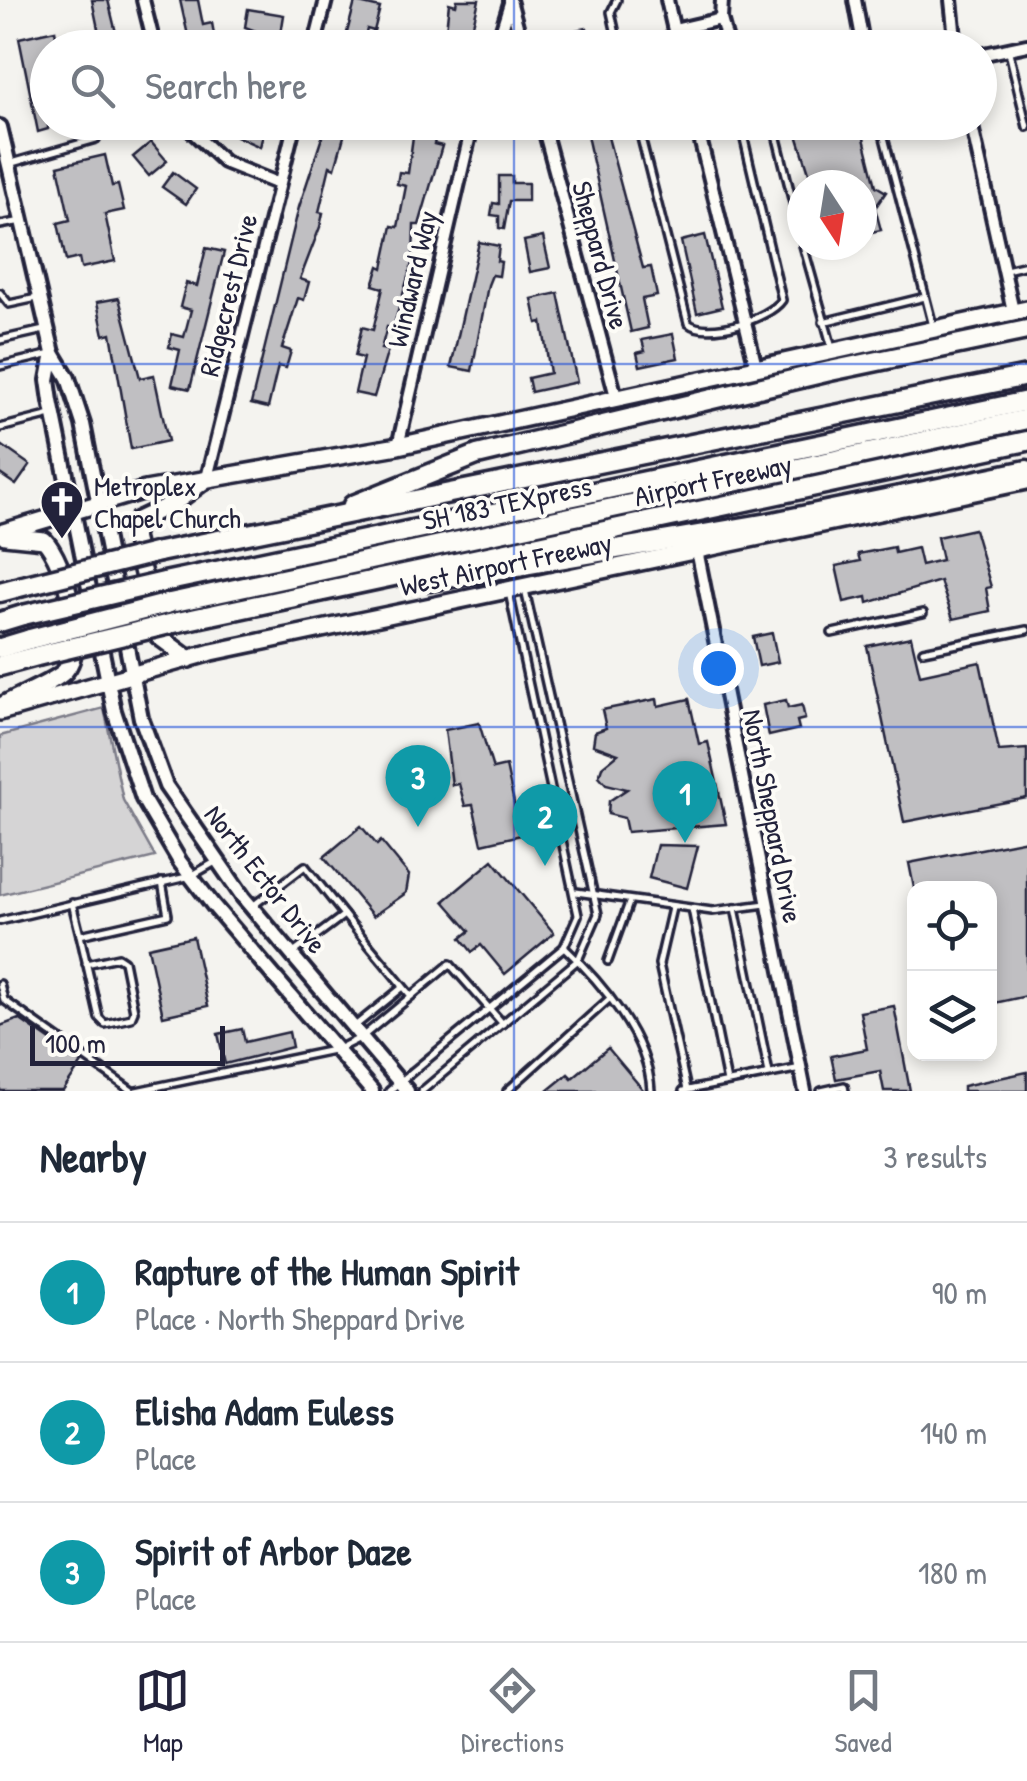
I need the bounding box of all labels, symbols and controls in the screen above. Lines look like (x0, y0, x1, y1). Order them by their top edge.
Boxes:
search box (30, 30, 997, 140)
icon: search (65, 58, 120, 113)
text: Search here (145, 59, 307, 111)
north arrow (787, 170, 877, 260)
street label: Sheppard Drive (563, 177, 639, 333)
street label: Windward Way (378, 207, 446, 351)
street label: Ridgecrest Drive (190, 210, 266, 380)
street label: Airport Freeway (631, 445, 795, 515)
place label: Metroplex Chapel Church (94, 467, 241, 537)
street label: SH 183 TEXpress (419, 467, 595, 539)
church icon: Metroplex Chapel Church (39, 479, 85, 540)
street label: West Airport Freeway (397, 523, 615, 605)
your location (693, 643, 744, 694)
street label: North Sheppard Drive (734, 706, 812, 926)
pin: 3 (386, 744, 450, 827)
pin: 1 (652, 760, 718, 843)
pin: 2 (512, 784, 578, 866)
street label: North Ector Drive (196, 797, 336, 961)
map controls (907, 881, 997, 1061)
button: locate (907, 881, 997, 971)
button: layers (907, 971, 997, 1061)
scale bar (30, 1021, 225, 1066)
text: 100 m (45, 1024, 106, 1062)
text: Nearby (40, 1128, 147, 1185)
text: 3 results (883, 1135, 987, 1178)
text: Rapture of the Human Spirit (135, 1245, 519, 1297)
text: 1 (67, 1271, 78, 1314)
text: 90 m (932, 1271, 987, 1314)
text: Place · North Sheppard Drive (135, 1297, 465, 1340)
text: Elisha Adam Euless (135, 1385, 394, 1437)
text: 2 (65, 1411, 80, 1454)
text: 140 m (920, 1411, 987, 1454)
text: Place (135, 1437, 197, 1480)
text: Spirit of Arbor Daze (135, 1525, 412, 1577)
text: 3 (65, 1551, 80, 1594)
text: 180 m (918, 1551, 987, 1594)
text: Place (135, 1577, 197, 1620)
tab: Map (135, 1663, 190, 1761)
tab: Directions (461, 1663, 564, 1761)
tab: Saved (835, 1663, 892, 1761)

